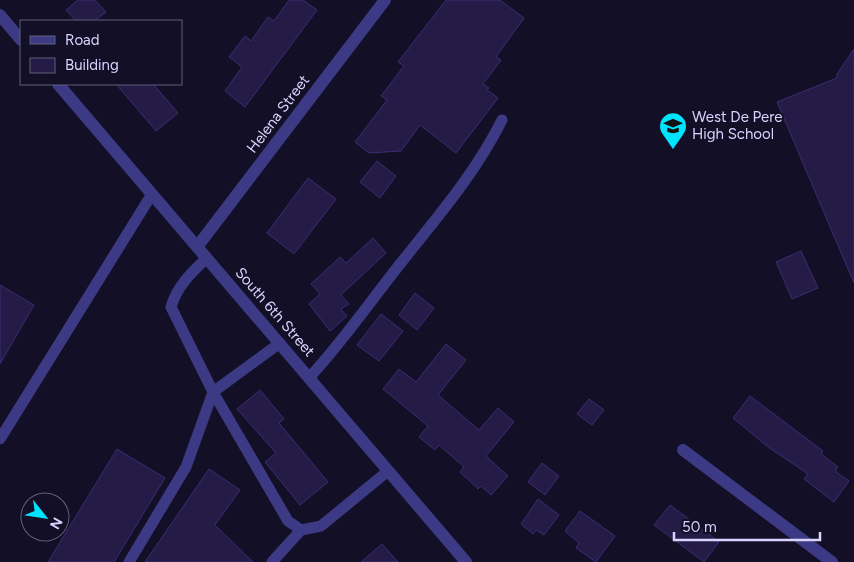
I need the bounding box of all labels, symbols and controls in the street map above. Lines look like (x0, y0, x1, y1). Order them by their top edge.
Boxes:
legend (20, 20, 182, 85)
text: Road (65, 31, 100, 49)
text: Building (65, 56, 119, 74)
street label: Helena Street (243, 71, 313, 156)
place label: West De Pere High School (692, 108, 783, 143)
school or university icon: West De Pere High School (658, 111, 688, 150)
street label: South 6th Street (231, 264, 319, 361)
north arrow (20, 492, 70, 542)
scale bar (674, 510, 820, 542)
text: N (46, 514, 66, 532)
text: 50 m (682, 518, 717, 536)

